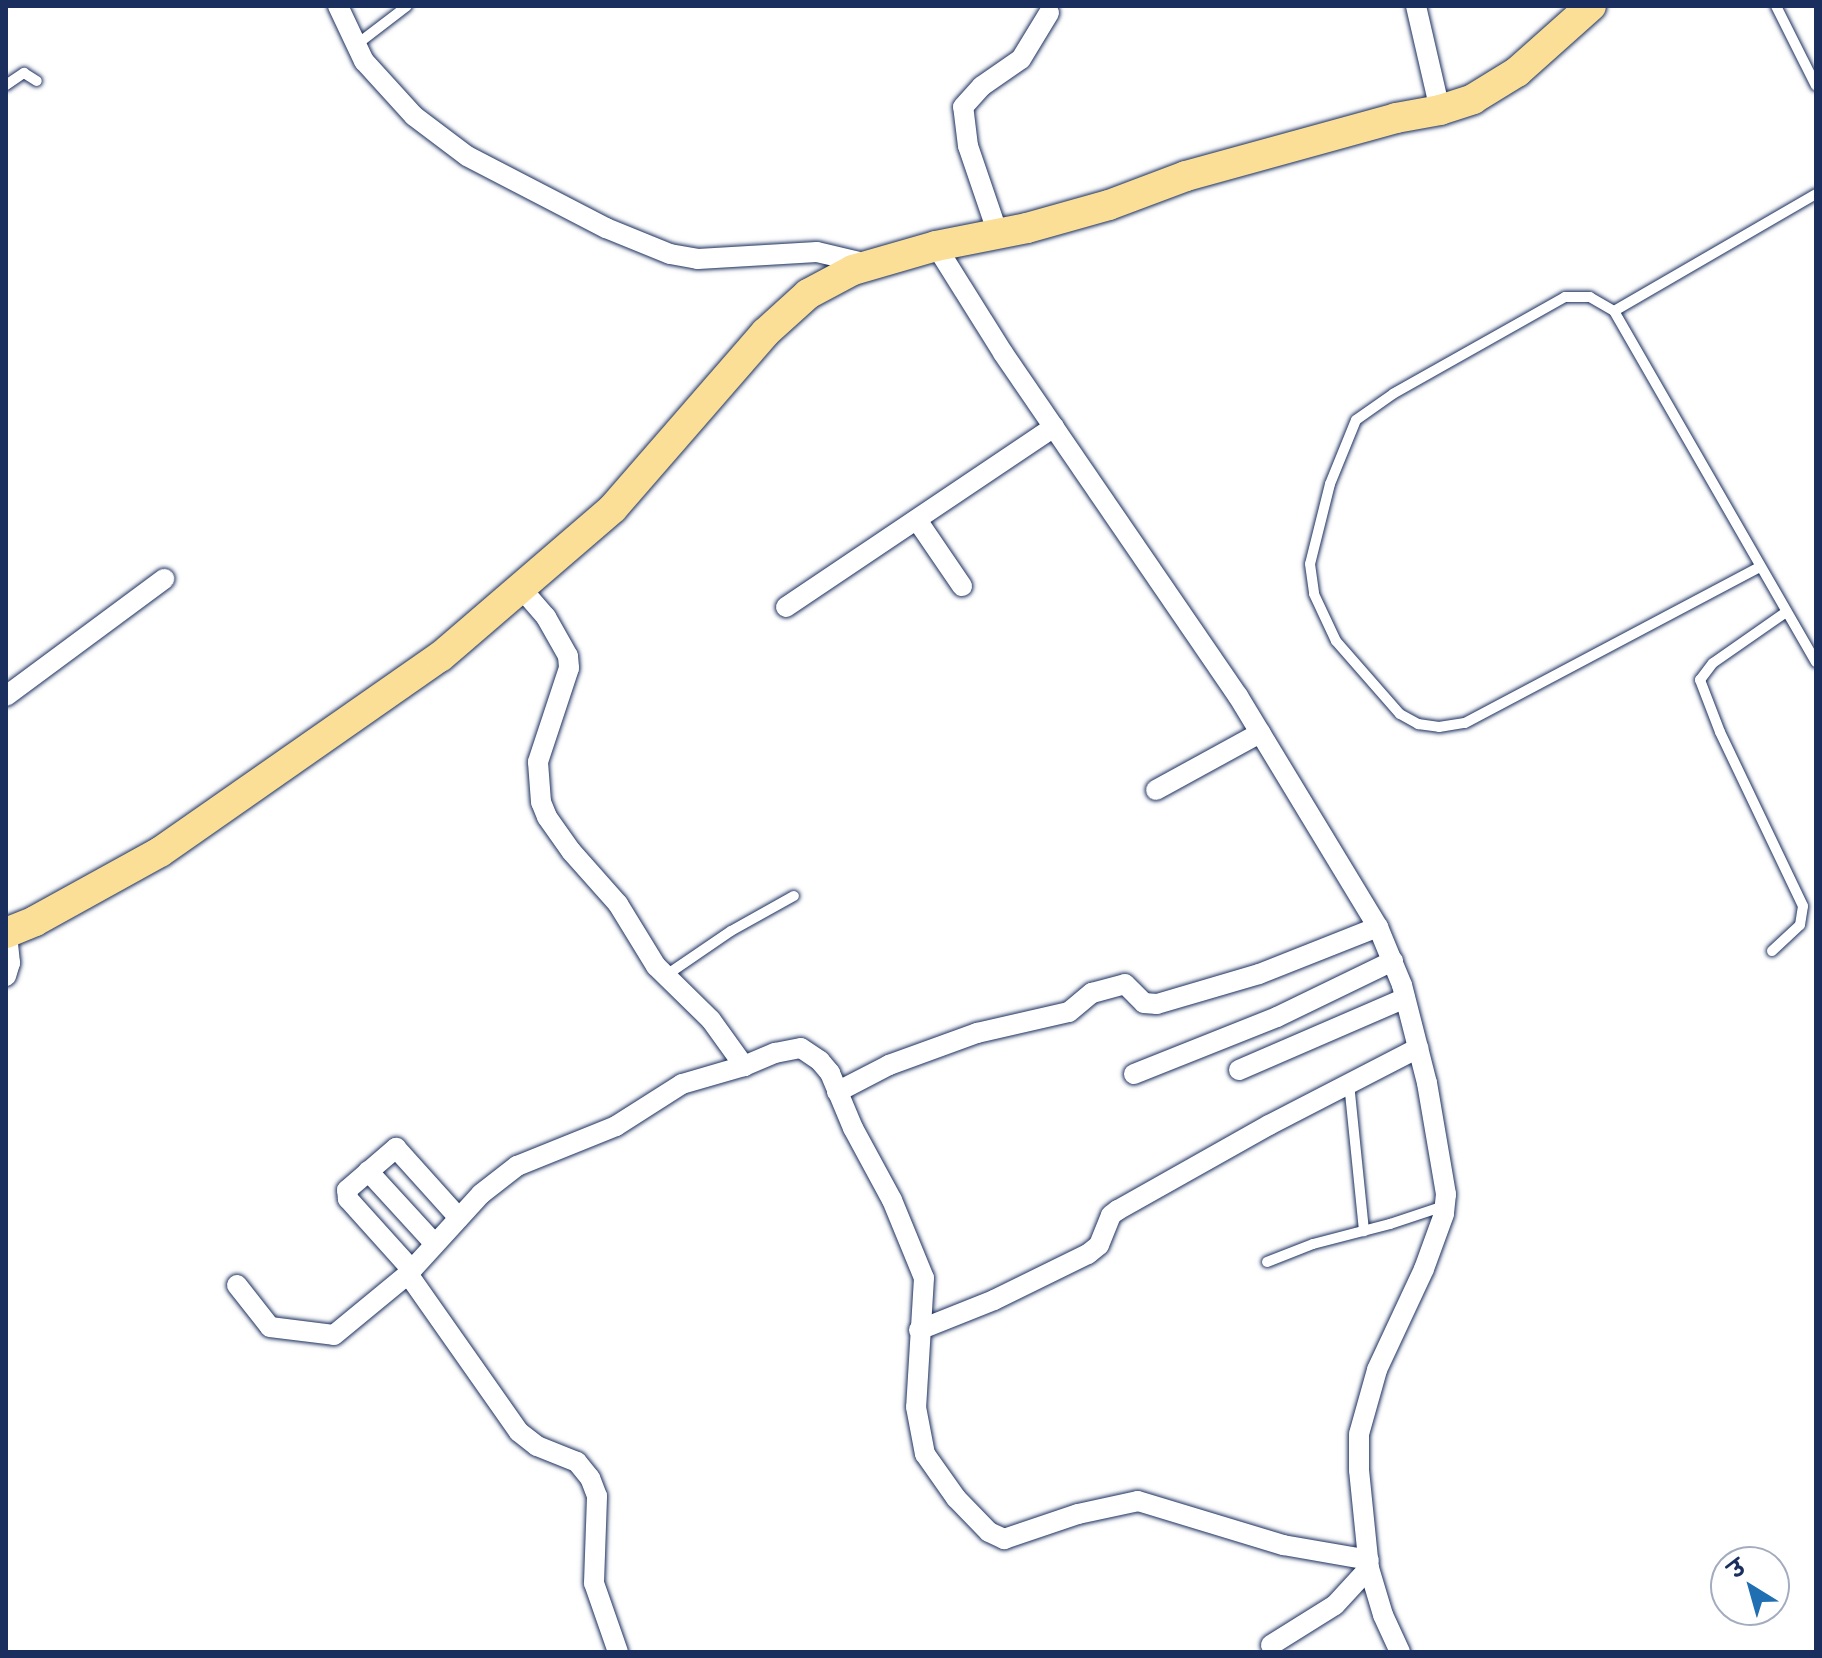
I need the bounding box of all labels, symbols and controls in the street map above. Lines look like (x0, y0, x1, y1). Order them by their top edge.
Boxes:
north arrow (1710, 1546, 1790, 1626)
text: उ (1722, 1552, 1752, 1585)

